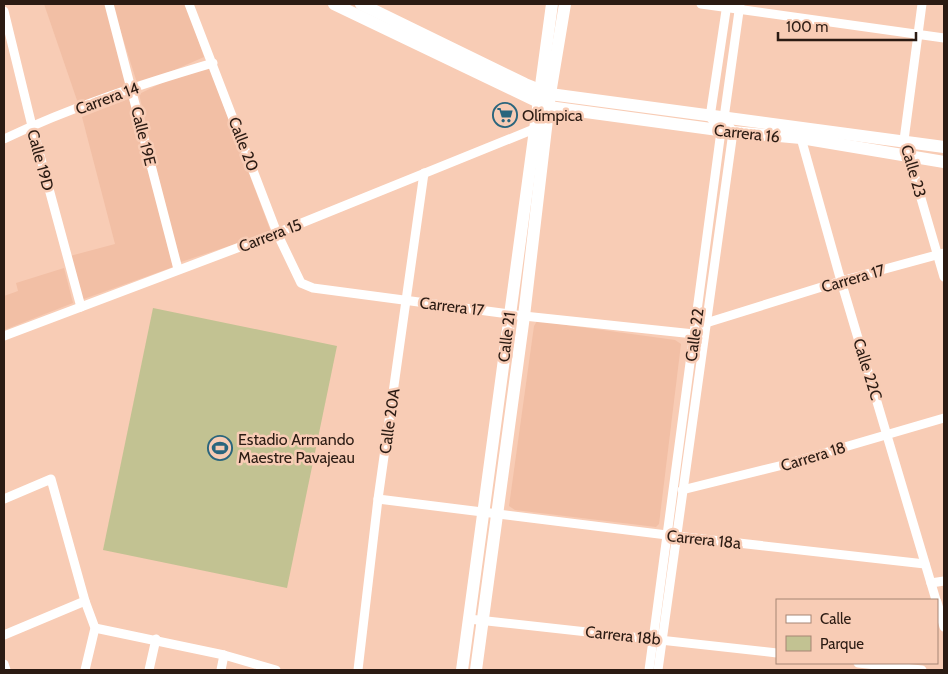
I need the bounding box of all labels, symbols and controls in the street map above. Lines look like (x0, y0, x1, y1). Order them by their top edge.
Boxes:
scale bar (778, 10, 916, 42)
text: 100 m (786, 18, 828, 36)
street label: Carrera 14 (73, 78, 142, 119)
supermarket icon: Olímpica (492, 102, 518, 128)
street label: Calle 19E (127, 105, 160, 168)
place label: Olímpica (522, 106, 583, 125)
street label: Calle 20 (225, 114, 263, 174)
street label: Carrera 16 (713, 121, 781, 146)
street label: Calle 19D (23, 127, 58, 193)
street label: Calle 23 (897, 143, 930, 200)
street label: Carrera 15 (236, 215, 304, 256)
street label: Carrera 17 (819, 260, 887, 297)
street label: Carrera 17 (418, 293, 485, 320)
street label: Calle 22 (681, 307, 708, 363)
street label: Calle 21 (494, 311, 519, 363)
street label: Calle 22C (849, 336, 886, 402)
street label: Calle 20A (375, 387, 404, 455)
place label: Estadio Armando Maestre Pavajeau (238, 430, 355, 467)
sports icon: Estadio Armando Maestre Pavajeau (207, 435, 233, 461)
street label: Carrera 18 (778, 438, 848, 475)
street label: Carrera 18a (666, 526, 742, 553)
legend (776, 599, 938, 664)
text: Calle (820, 610, 851, 628)
street label: Carrera 18b (584, 622, 662, 649)
text: Parque (820, 635, 864, 653)

